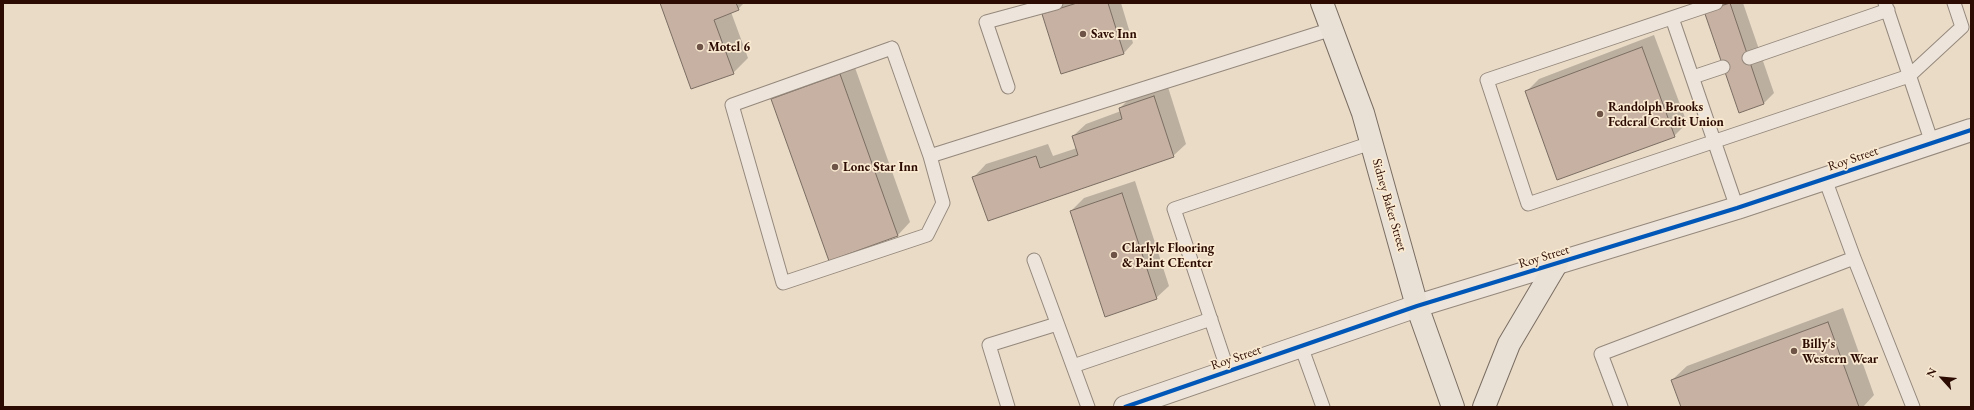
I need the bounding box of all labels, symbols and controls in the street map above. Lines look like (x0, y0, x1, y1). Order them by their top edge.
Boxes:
place label: Save Inn (1091, 26, 1137, 42)
marker: Save Inn (1078, 29, 1088, 39)
place label: Motel 6 (708, 39, 750, 55)
marker: Motel 6 (695, 42, 705, 52)
place label: Randolph Brooks Federal Credit Union (1608, 99, 1724, 130)
marker: Randolph Brooks Federal Credit Union (1595, 109, 1605, 119)
street label: Roy Street (1826, 143, 1880, 175)
street label: Sidney Baker Street (1368, 157, 1410, 253)
place label: Lone Star Inn (843, 159, 918, 175)
marker: Lone Star Inn (830, 162, 840, 172)
place label: Clarlyle Flooring & Paint CEenter (1122, 240, 1214, 271)
street label: Roy Street (1517, 242, 1571, 272)
marker: Clarlyle Flooring & Paint CEenter (1109, 250, 1119, 260)
place label: Billy's Western Wear (1802, 336, 1878, 367)
street label: Roy Street (1209, 342, 1263, 374)
marker: Billy's Western Wear (1789, 346, 1799, 356)
north arrow (1922, 358, 1962, 398)
text: N (1923, 365, 1940, 380)

